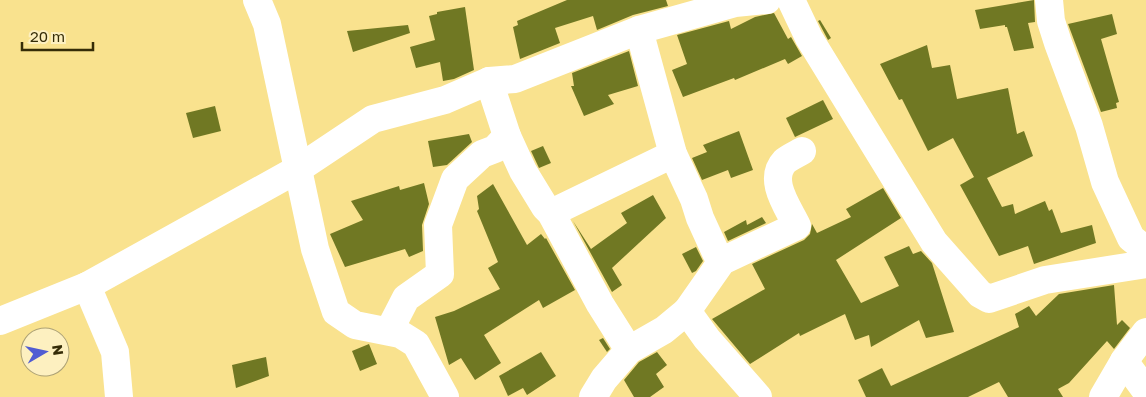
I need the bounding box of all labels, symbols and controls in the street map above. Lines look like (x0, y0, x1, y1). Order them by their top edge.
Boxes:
scale bar (22, 20, 94, 52)
text: 20 m (30, 27, 65, 45)
north arrow (20, 327, 70, 377)
text: N (49, 343, 68, 356)

